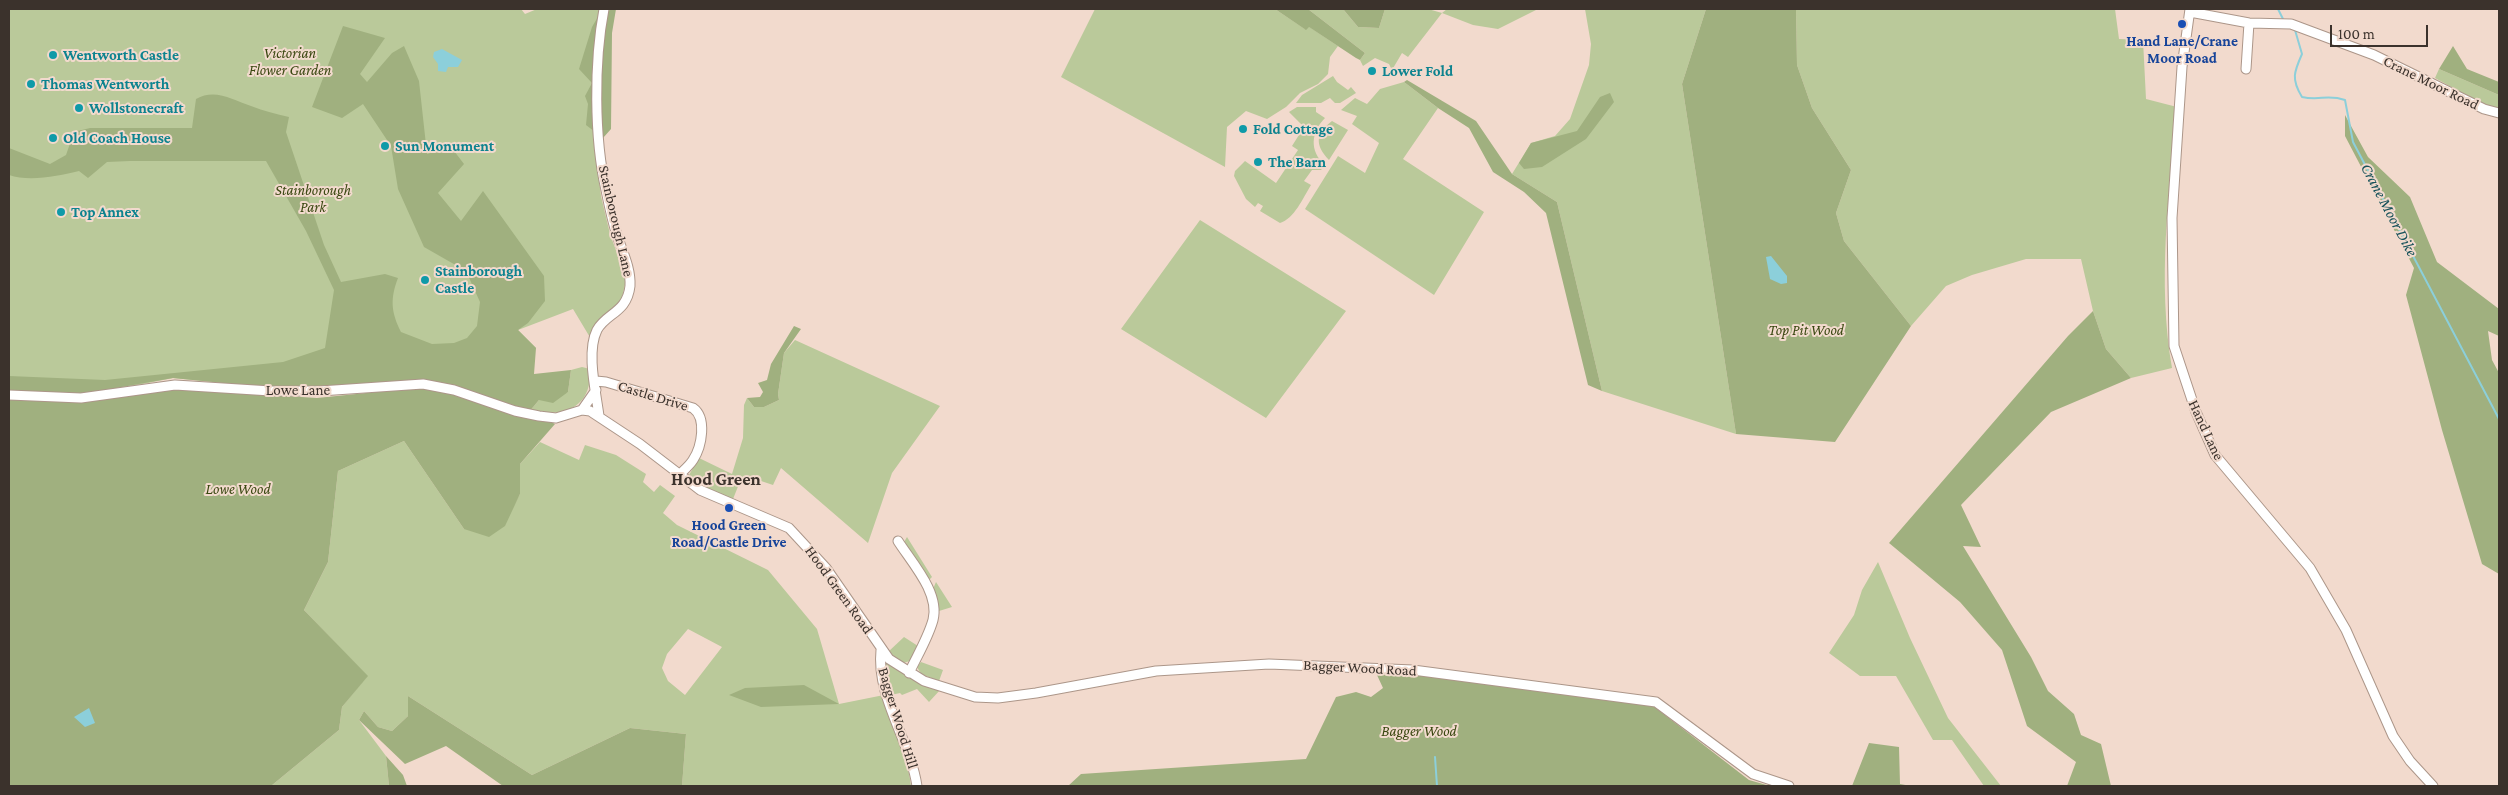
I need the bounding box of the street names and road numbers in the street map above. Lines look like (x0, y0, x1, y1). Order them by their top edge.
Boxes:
street label: Crane Moor Road (2380, 52, 2482, 114)
street label: Stainborough Lane (594, 164, 638, 278)
street label: Castle Drive (616, 377, 690, 415)
street label: Lowe Lane (266, 381, 330, 399)
street label: Hand Lane (2184, 397, 2228, 463)
street label: Hood Green Road (801, 542, 877, 638)
street label: Bagger Wood Road (1303, 656, 1417, 680)
street label: Bagger Wood Hill (874, 665, 922, 771)

